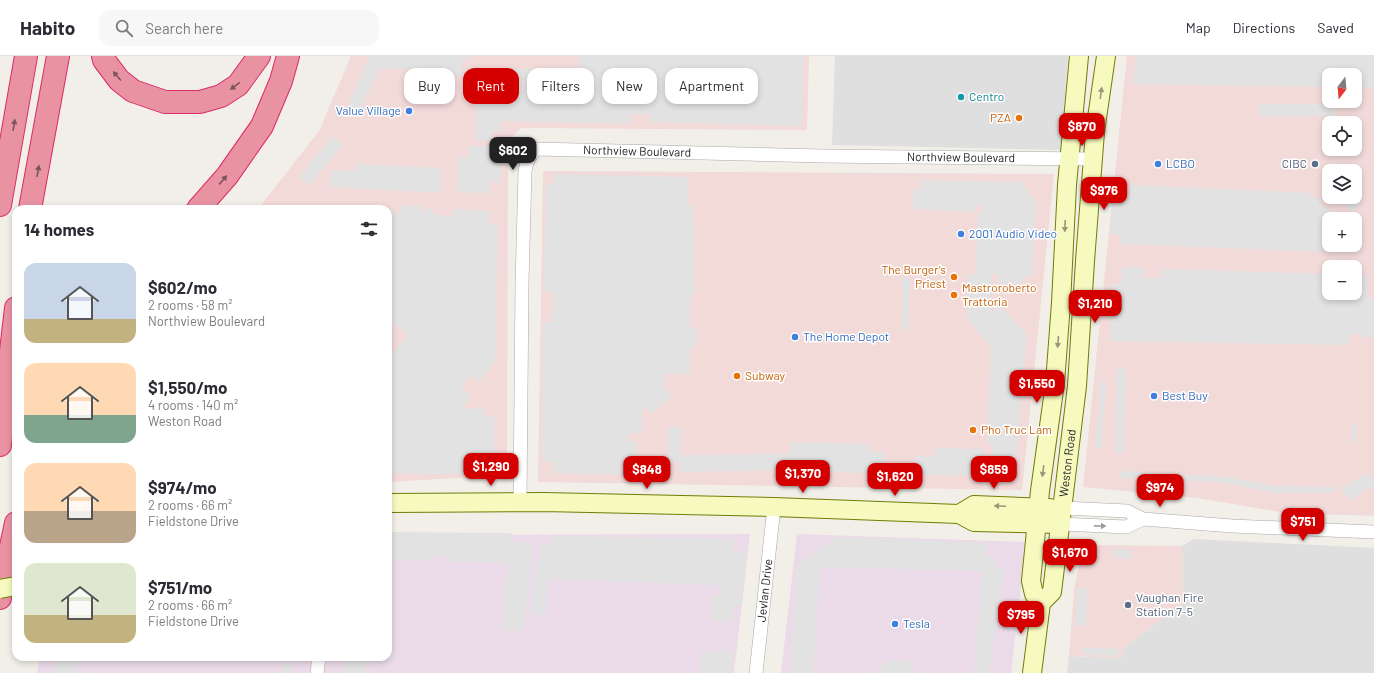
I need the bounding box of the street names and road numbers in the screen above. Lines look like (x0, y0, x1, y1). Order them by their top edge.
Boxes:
street label: Northview Boulevard (583, 142, 691, 159)
street label: Northview Boulevard (907, 149, 1015, 164)
street label: Weston Road (1056, 428, 1078, 498)
street label: Jevlan Drive (754, 558, 774, 623)

